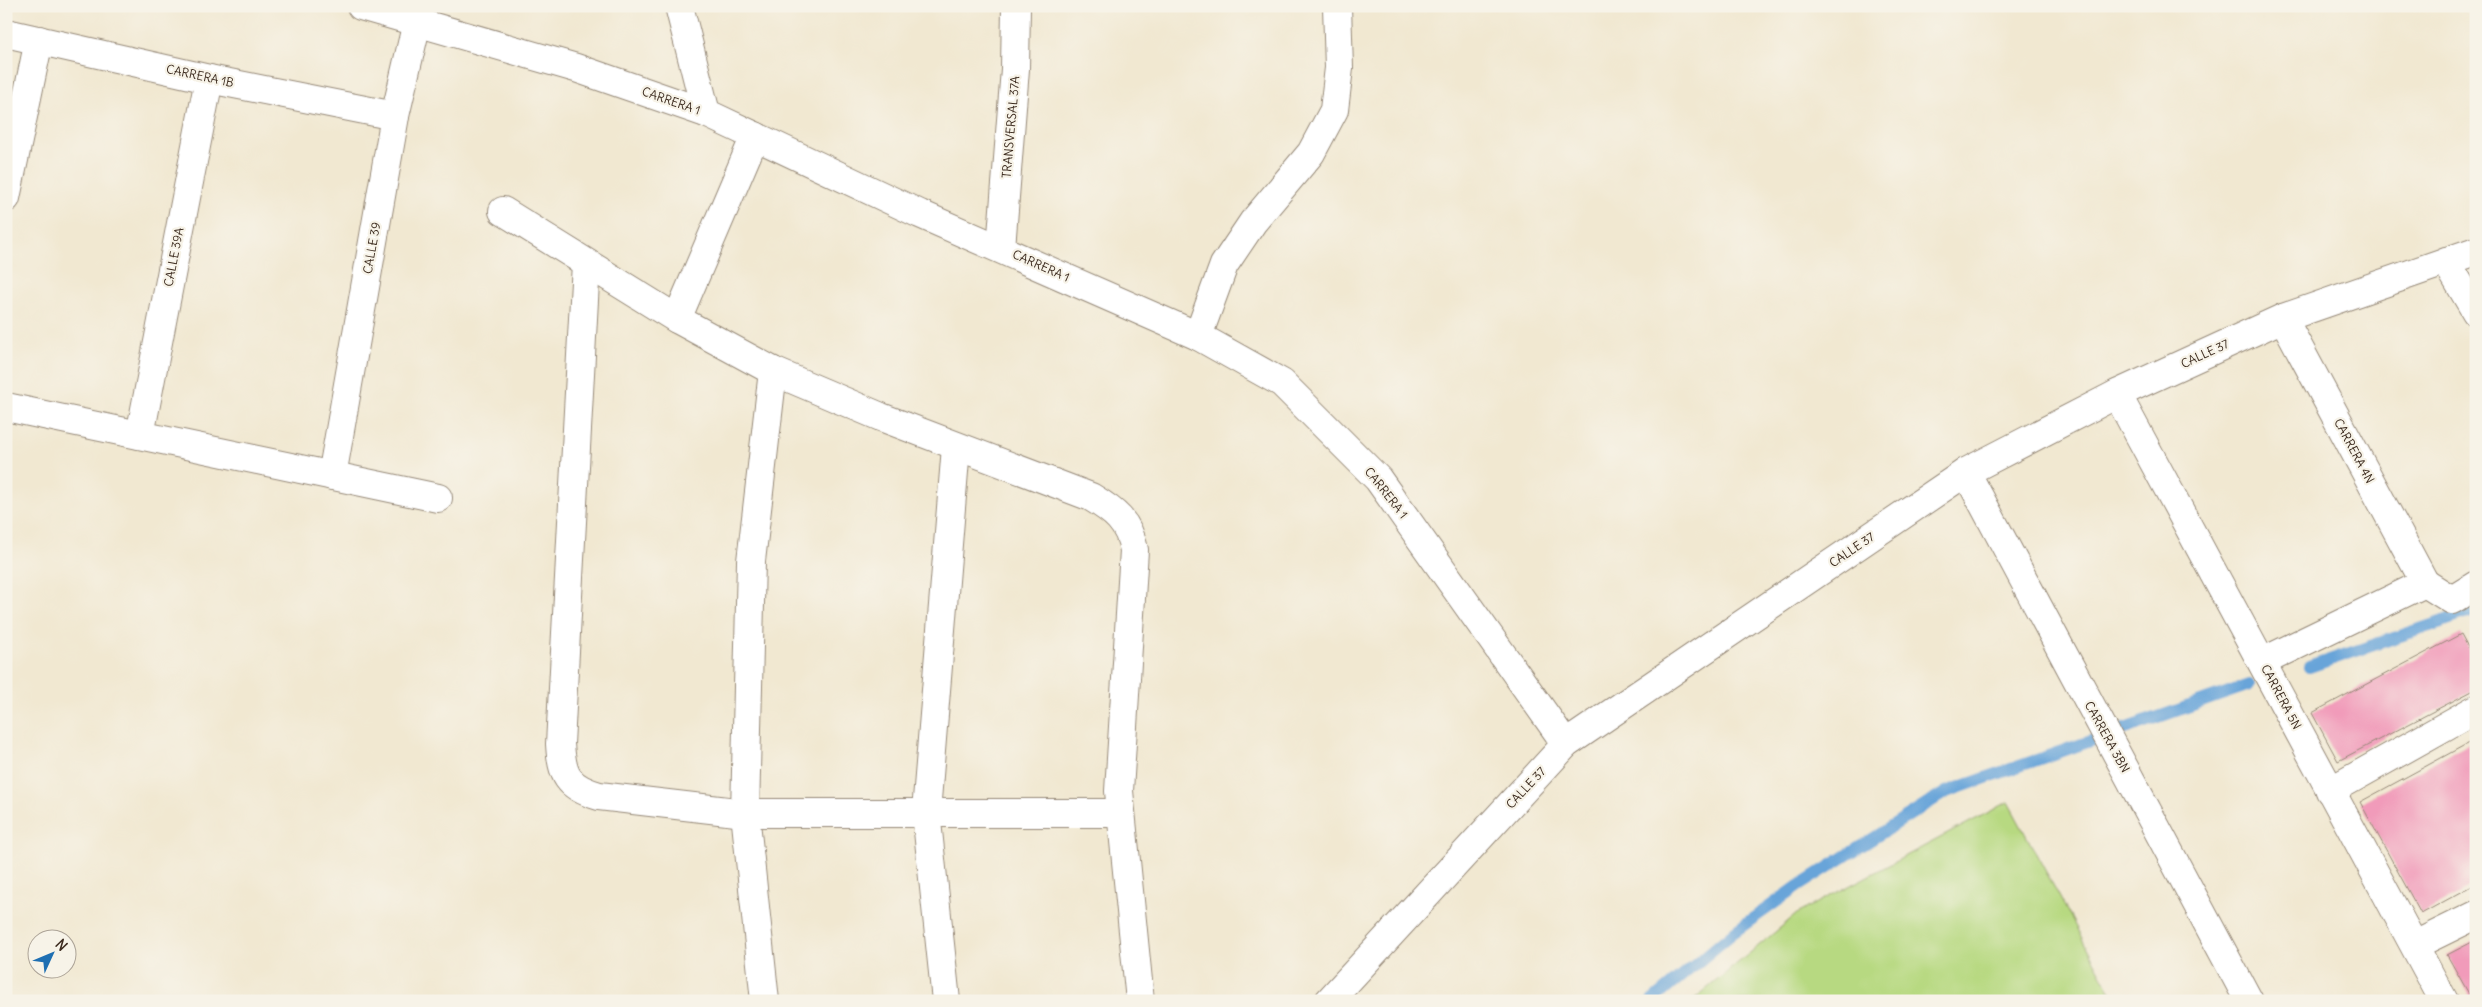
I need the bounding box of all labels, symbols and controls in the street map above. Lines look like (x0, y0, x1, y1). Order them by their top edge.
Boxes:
street label: CARRERA 1B (165, 61, 235, 90)
street label: TRANSVERSAL 37A (999, 75, 1022, 179)
street label: CARRERA 1 (640, 84, 702, 118)
street label: CALLE 39 (360, 221, 383, 275)
street label: CALLE 39A (160, 226, 187, 288)
street label: CARRERA 1 (1010, 246, 1072, 285)
street label: CALLE 37 (2178, 336, 2231, 371)
street label: CARRERA 4N (2331, 416, 2378, 486)
street label: CARRERA 1 (1362, 464, 1411, 521)
street label: CALLE 37 (1826, 529, 1877, 570)
street label: CARRERA 5N (2258, 662, 2305, 732)
street label: CARRERA 3BN (2082, 699, 2133, 775)
street label: CALLE 37 (1503, 764, 1549, 812)
north arrow (28, 930, 78, 980)
text: N (52, 935, 71, 955)

